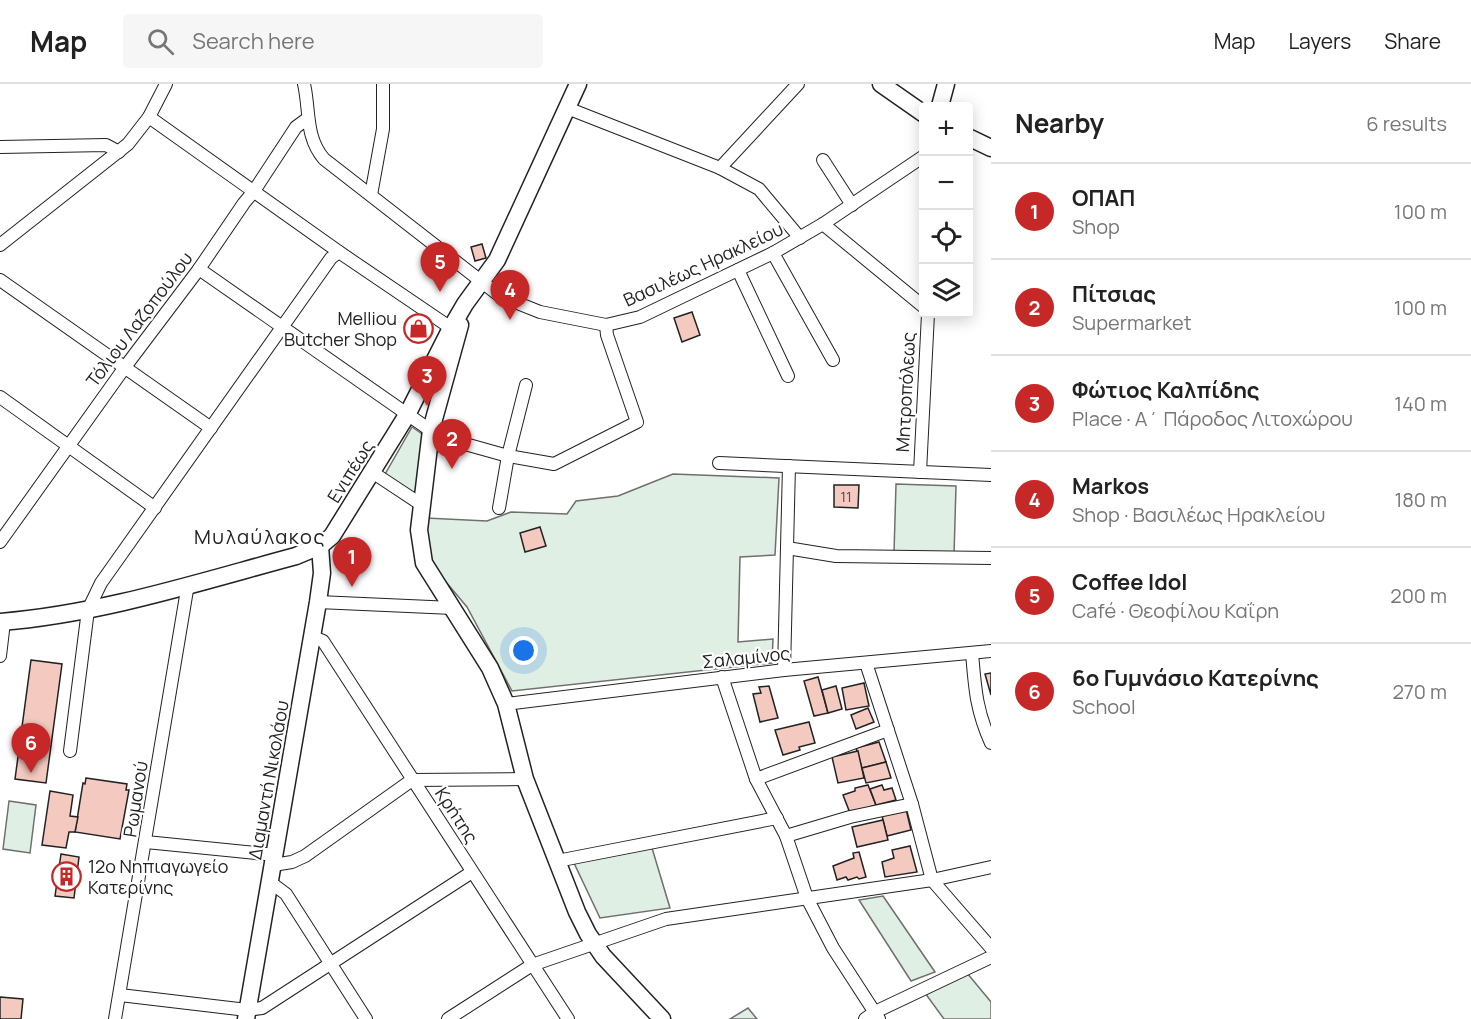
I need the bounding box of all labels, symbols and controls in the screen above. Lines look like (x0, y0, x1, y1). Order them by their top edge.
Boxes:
search box (123, 14, 543, 68)
text: Map (30, 22, 87, 60)
icon: search (144, 25, 177, 58)
text: Search here (192, 26, 315, 56)
text: Map (1214, 27, 1255, 55)
text: Layers (1288, 27, 1351, 55)
text: Share (1384, 27, 1441, 55)
map controls (919, 102, 973, 318)
button: + (919, 102, 973, 156)
text: Nearby (1015, 105, 1104, 141)
text: 6 results (1366, 110, 1447, 137)
button: − (919, 156, 973, 210)
text: ΟΠΑΠ (1072, 183, 1135, 213)
text: 1 (1030, 198, 1039, 225)
text: 100 m (1394, 198, 1447, 225)
button: locate (919, 210, 973, 264)
text: Shop (1072, 213, 1120, 240)
street label: Βασιλέως Ηρακλείου (619, 216, 787, 312)
pin: 5 (420, 242, 460, 292)
street label: Τόλιου Λαζοπούλου (80, 247, 198, 391)
button: layers (919, 264, 973, 318)
pin: 4 (490, 270, 530, 320)
text: Πίτσιας (1072, 279, 1156, 309)
text: 2 (1029, 294, 1040, 321)
text: 100 m (1394, 294, 1447, 321)
place label: Melliou Butcher Shop (284, 306, 397, 351)
text: Supermarket (1072, 309, 1192, 336)
shop icon: Melliou Butcher Shop (402, 312, 434, 344)
street label: Μητροπόλεως (890, 331, 920, 453)
pin: 3 (408, 356, 446, 406)
text: Φώτιος Καλπίδης (1072, 375, 1259, 405)
text: 3 (1029, 390, 1040, 417)
text: 140 m (1394, 390, 1447, 417)
text: Place · Α΄ Πάροδος Λιτοχώρου (1072, 405, 1353, 432)
pin: 2 (432, 420, 472, 469)
street label: Ενιπέως (321, 435, 379, 507)
text: Markos (1072, 471, 1149, 501)
house number: 11 (840, 486, 852, 507)
text: 4 (1028, 486, 1041, 513)
text: 180 m (1394, 486, 1447, 513)
text: Shop · Βασιλέως Ηρακλείου (1072, 501, 1325, 528)
district label: Μυλαύλακος (194, 523, 326, 550)
pin: 1 (332, 538, 372, 587)
text: Coffee Idol (1072, 567, 1188, 597)
text: 5 (1029, 582, 1040, 609)
text: 200 m (1390, 582, 1447, 609)
text: Café · Θεοφίλου Καΐρη (1072, 597, 1279, 624)
your location (509, 636, 538, 665)
street label: Σαλαμίνος (701, 640, 791, 674)
text: 6ο Γυμνάσιο Κατερίνης (1072, 663, 1319, 693)
text: 6 (1028, 678, 1041, 705)
text: 270 m (1392, 678, 1447, 705)
text: School (1072, 693, 1136, 720)
street label: Διαμαντή Νικολάου (242, 699, 294, 861)
pin: 6 (12, 724, 51, 773)
street label: Ρωμανού (117, 759, 153, 839)
street label: Κρήτης (430, 782, 484, 848)
place label: 12ο Νηπιαγωγείο Κατερίνης (88, 854, 228, 899)
building icon: 12ο Νηπιαγωγείο Κατερίνης (51, 860, 83, 892)

